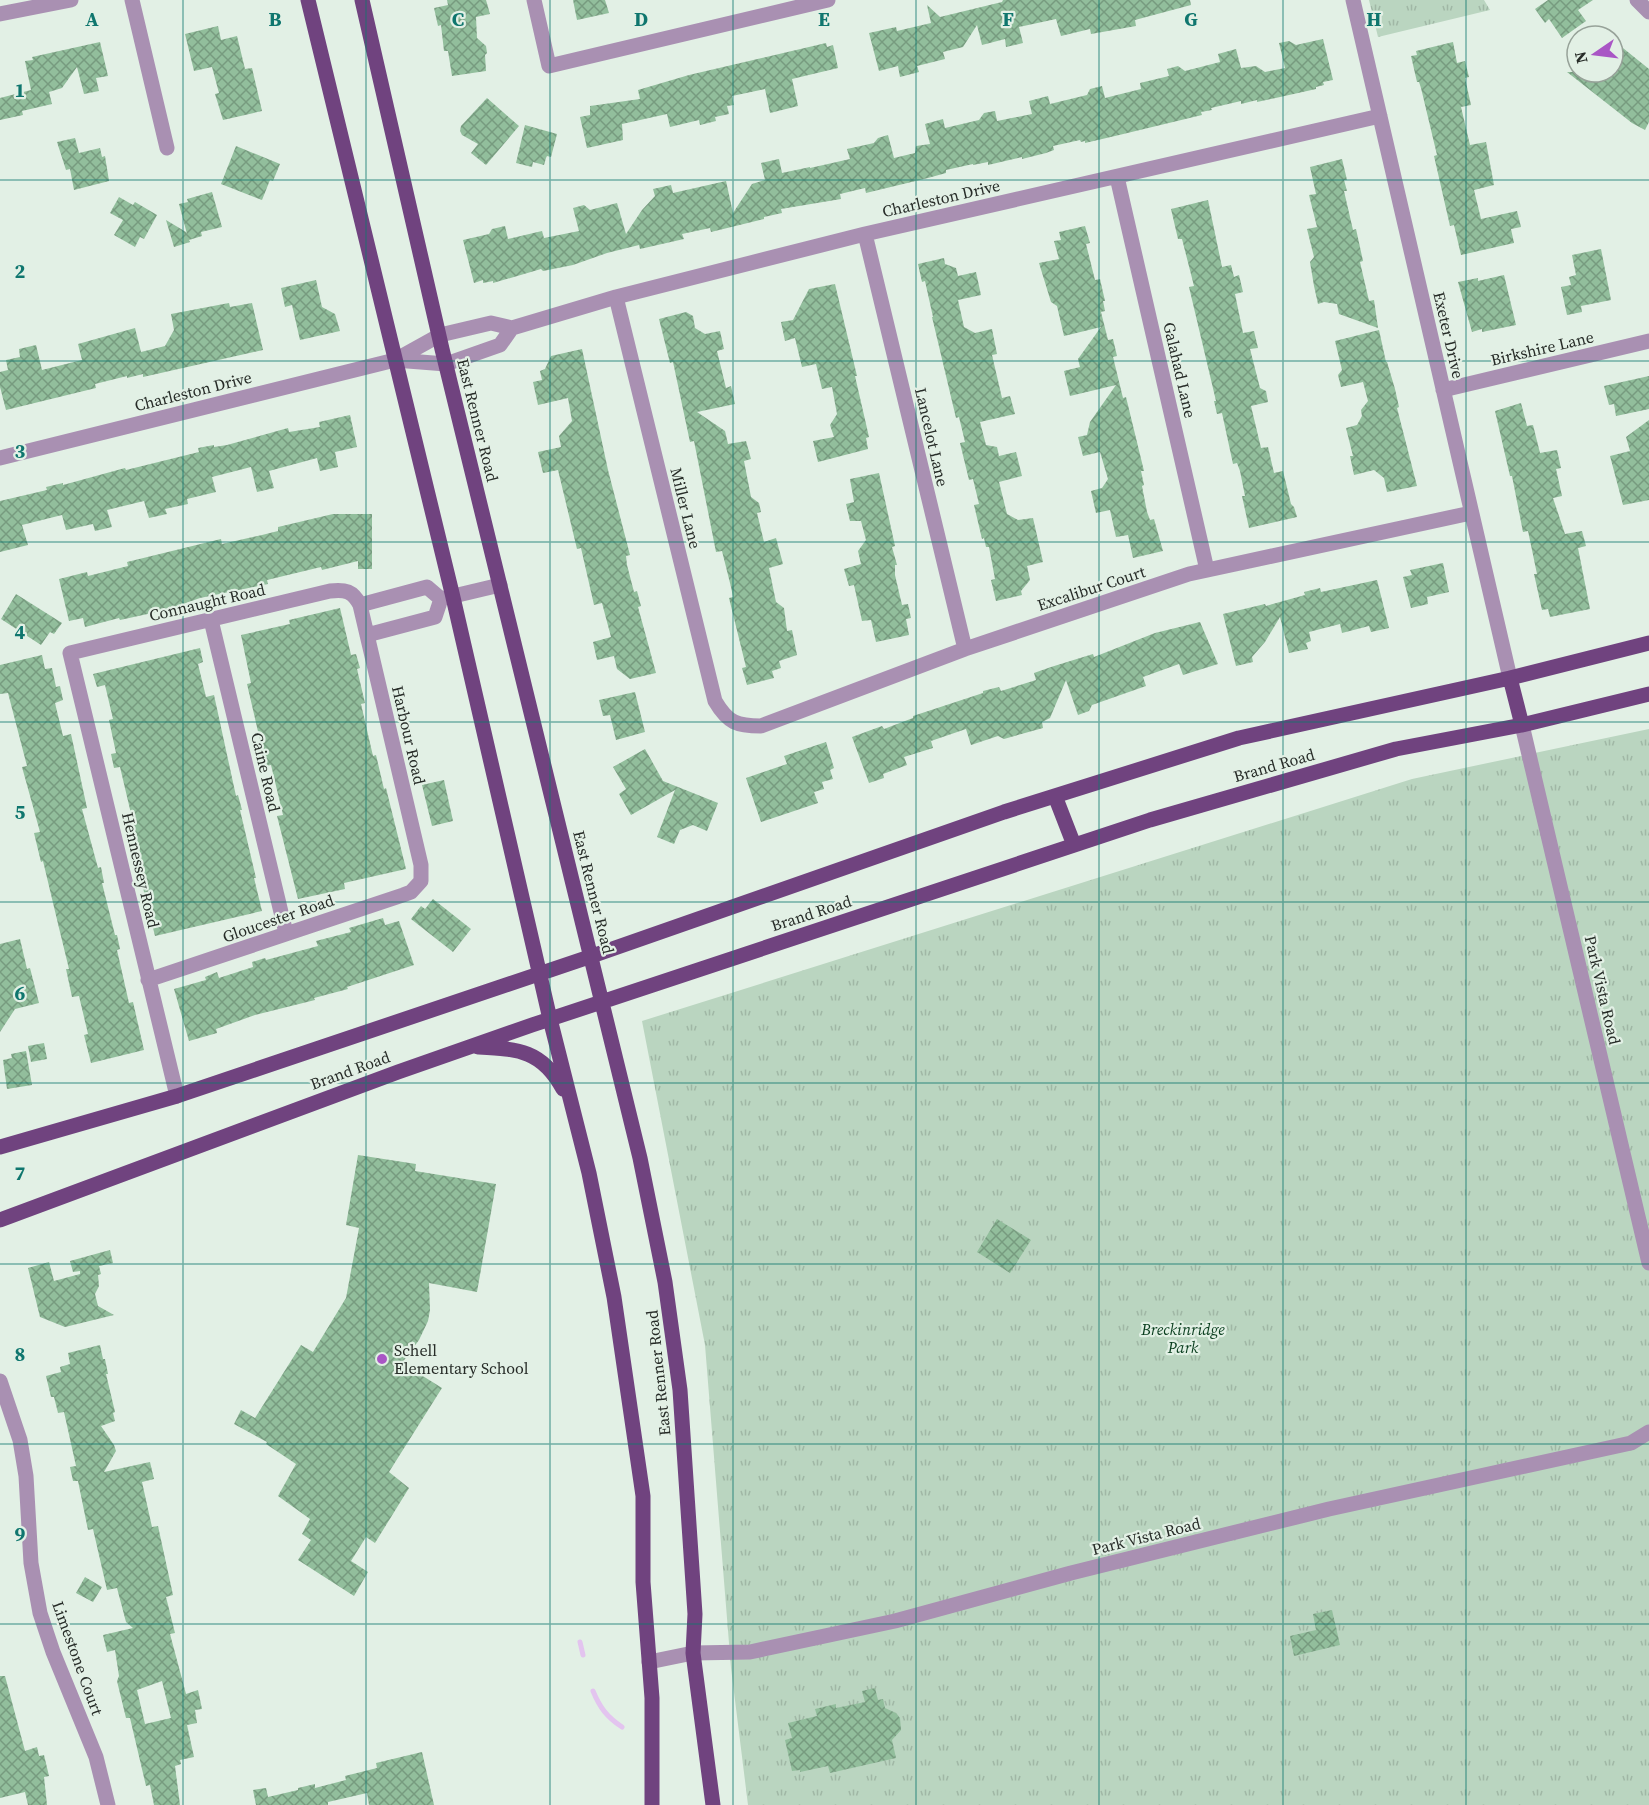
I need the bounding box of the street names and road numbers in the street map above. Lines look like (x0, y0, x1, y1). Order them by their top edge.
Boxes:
street label: Charleston Drive (880, 174, 1002, 222)
street label: Exeter Drive (1428, 289, 1470, 381)
street label: Galahad Lane (1158, 320, 1202, 420)
street label: Birkshire Lane (1488, 325, 1596, 371)
street label: East Renner Road (452, 356, 504, 484)
street label: Charleston Drive (132, 366, 254, 416)
street label: Lancelot Lane (910, 385, 954, 489)
street label: Miller Lane (665, 465, 707, 551)
street label: Excalibur Court (1034, 560, 1149, 616)
street label: Connaught Road (147, 578, 267, 626)
street label: Harbour Road (387, 683, 431, 787)
street label: Caine Road (246, 730, 286, 814)
street label: Brand Road (1231, 743, 1317, 787)
street label: Hennessey Road (117, 810, 165, 930)
street label: East Renner Road (568, 828, 620, 956)
street label: Gloucester Road (219, 889, 337, 947)
street label: Brand Road (768, 890, 854, 936)
street label: Park Vista Road (1580, 933, 1626, 1047)
street label: Brand Road (307, 1045, 393, 1095)
street label: East Renner Road (640, 1309, 676, 1437)
street label: Park Vista Road (1089, 1512, 1203, 1560)
street label: Limestone Court (47, 1598, 109, 1719)

